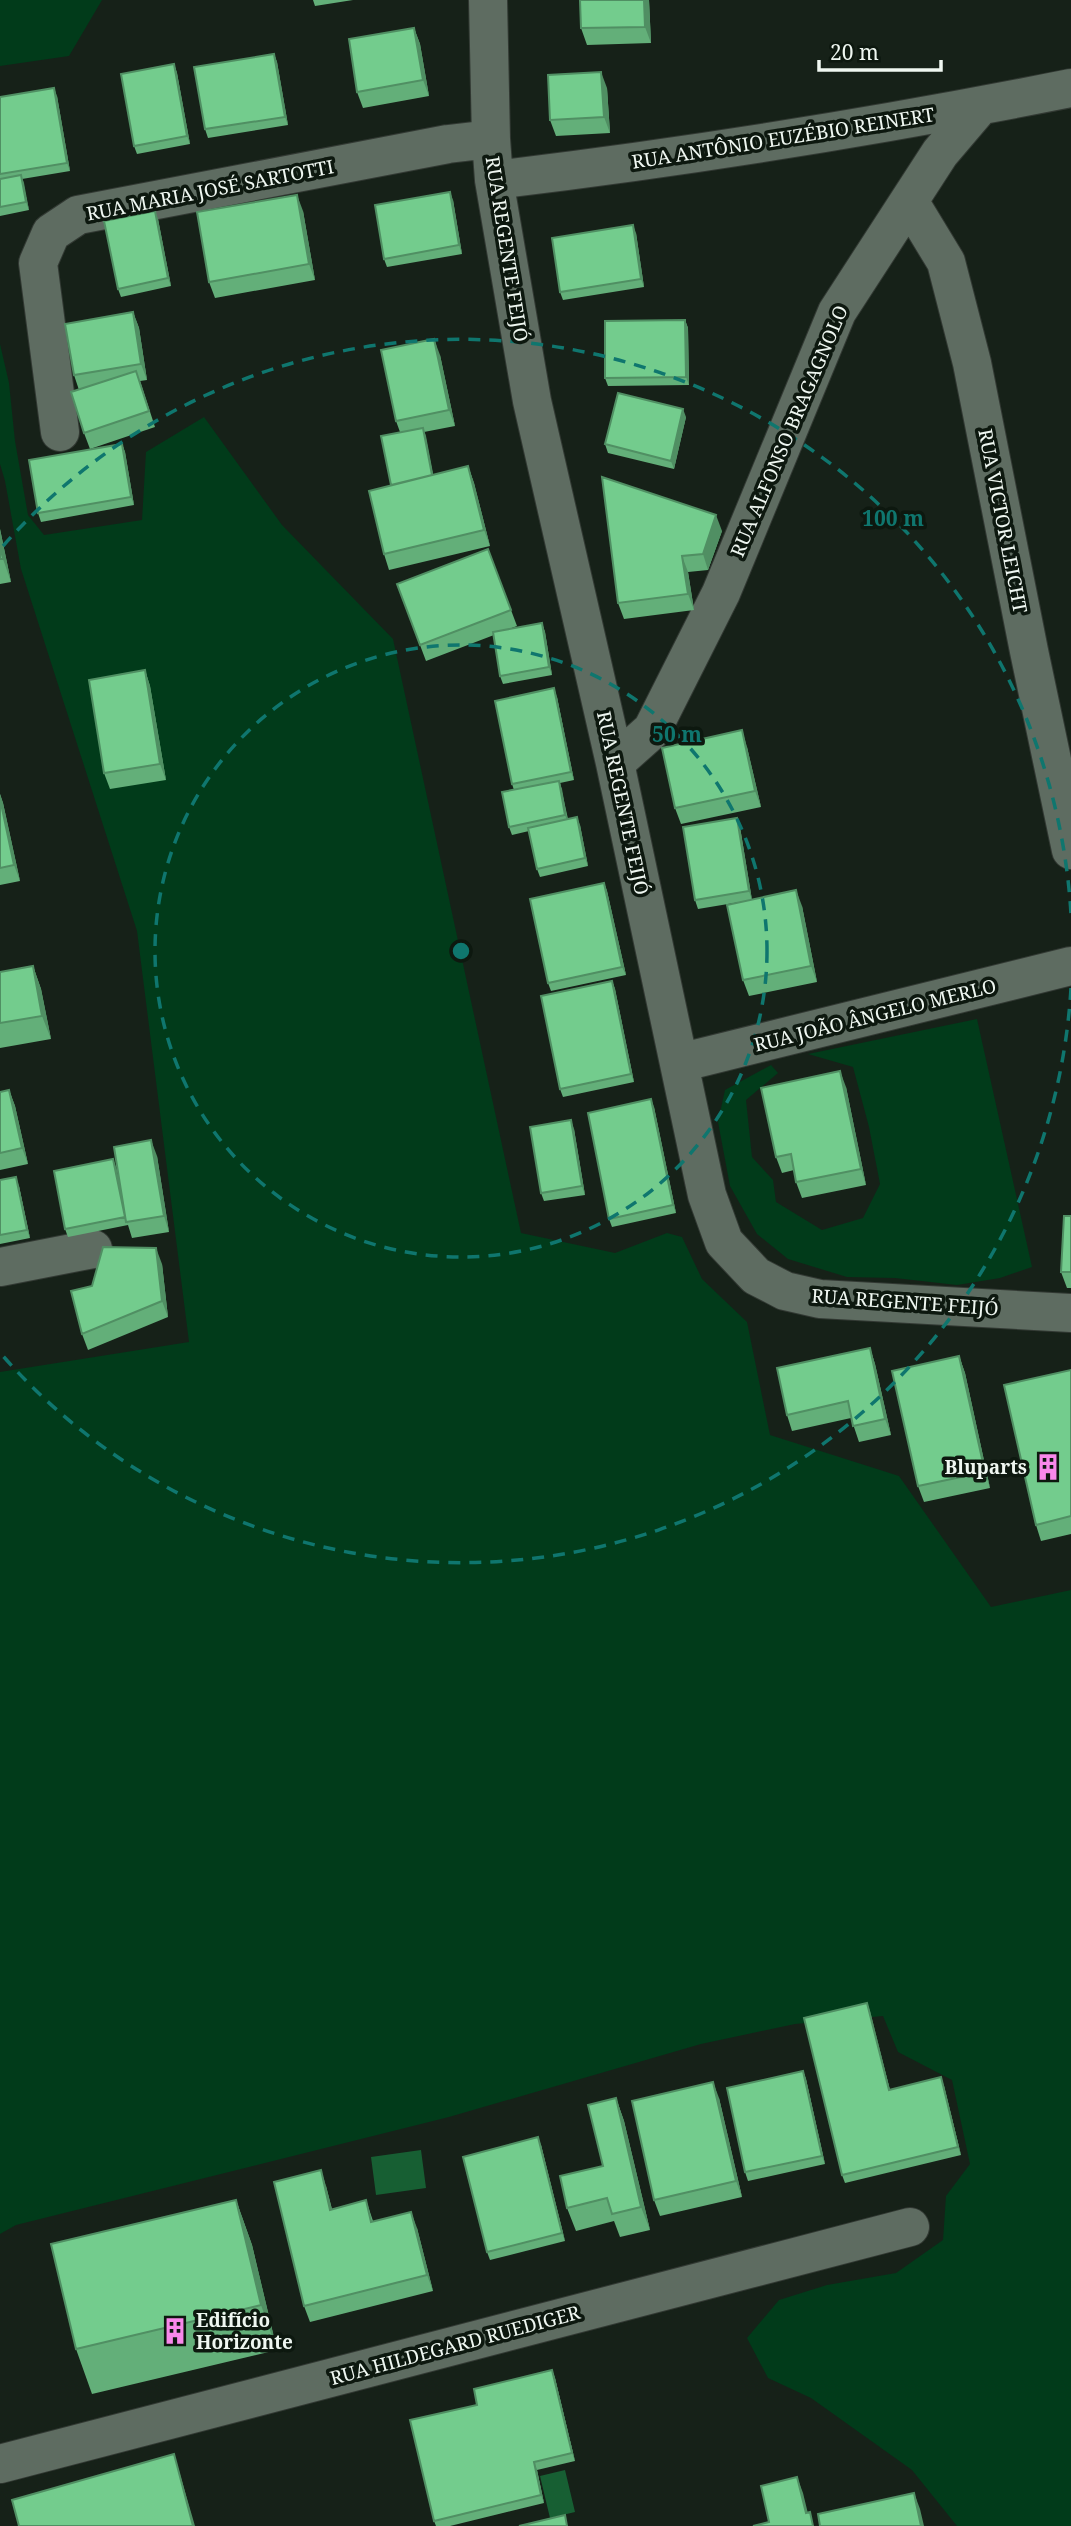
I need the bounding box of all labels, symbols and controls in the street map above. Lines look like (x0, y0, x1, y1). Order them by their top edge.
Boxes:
scale bar (819, 28, 942, 72)
text: 20 m (830, 38, 879, 66)
street label: RUA ANTÔNIO EUZÉBIO REINERT (630, 101, 936, 175)
street label: RUA MARIA JOSÉ SARTOTTI (84, 153, 336, 227)
street label: RUA REGENTE FEIJÓ (480, 154, 534, 344)
street label: RUA ALFONSO BRAGAGNOLO (724, 301, 854, 561)
street label: RUA VICTOR LEICHT (972, 427, 1034, 616)
text: 100 m (862, 504, 924, 532)
street label: RUA REGENTE FEIJÓ (591, 709, 655, 897)
text: 50 m (652, 720, 702, 748)
centre of rings (449, 939, 473, 963)
street label: RUA JOÃO ÂNGELO MERLO (751, 972, 999, 1058)
street label: RUA REGENTE FEIJÓ (811, 1282, 999, 1322)
building icon: Bluparts (1033, 1452, 1063, 1482)
place label: Bluparts (944, 1454, 1027, 1480)
street label: RUA HILDEGARD RUEDIGER (327, 2299, 583, 2391)
place label: Edifício Horizonte (196, 2307, 293, 2355)
building icon: Edifício Horizonte (160, 2316, 190, 2346)

